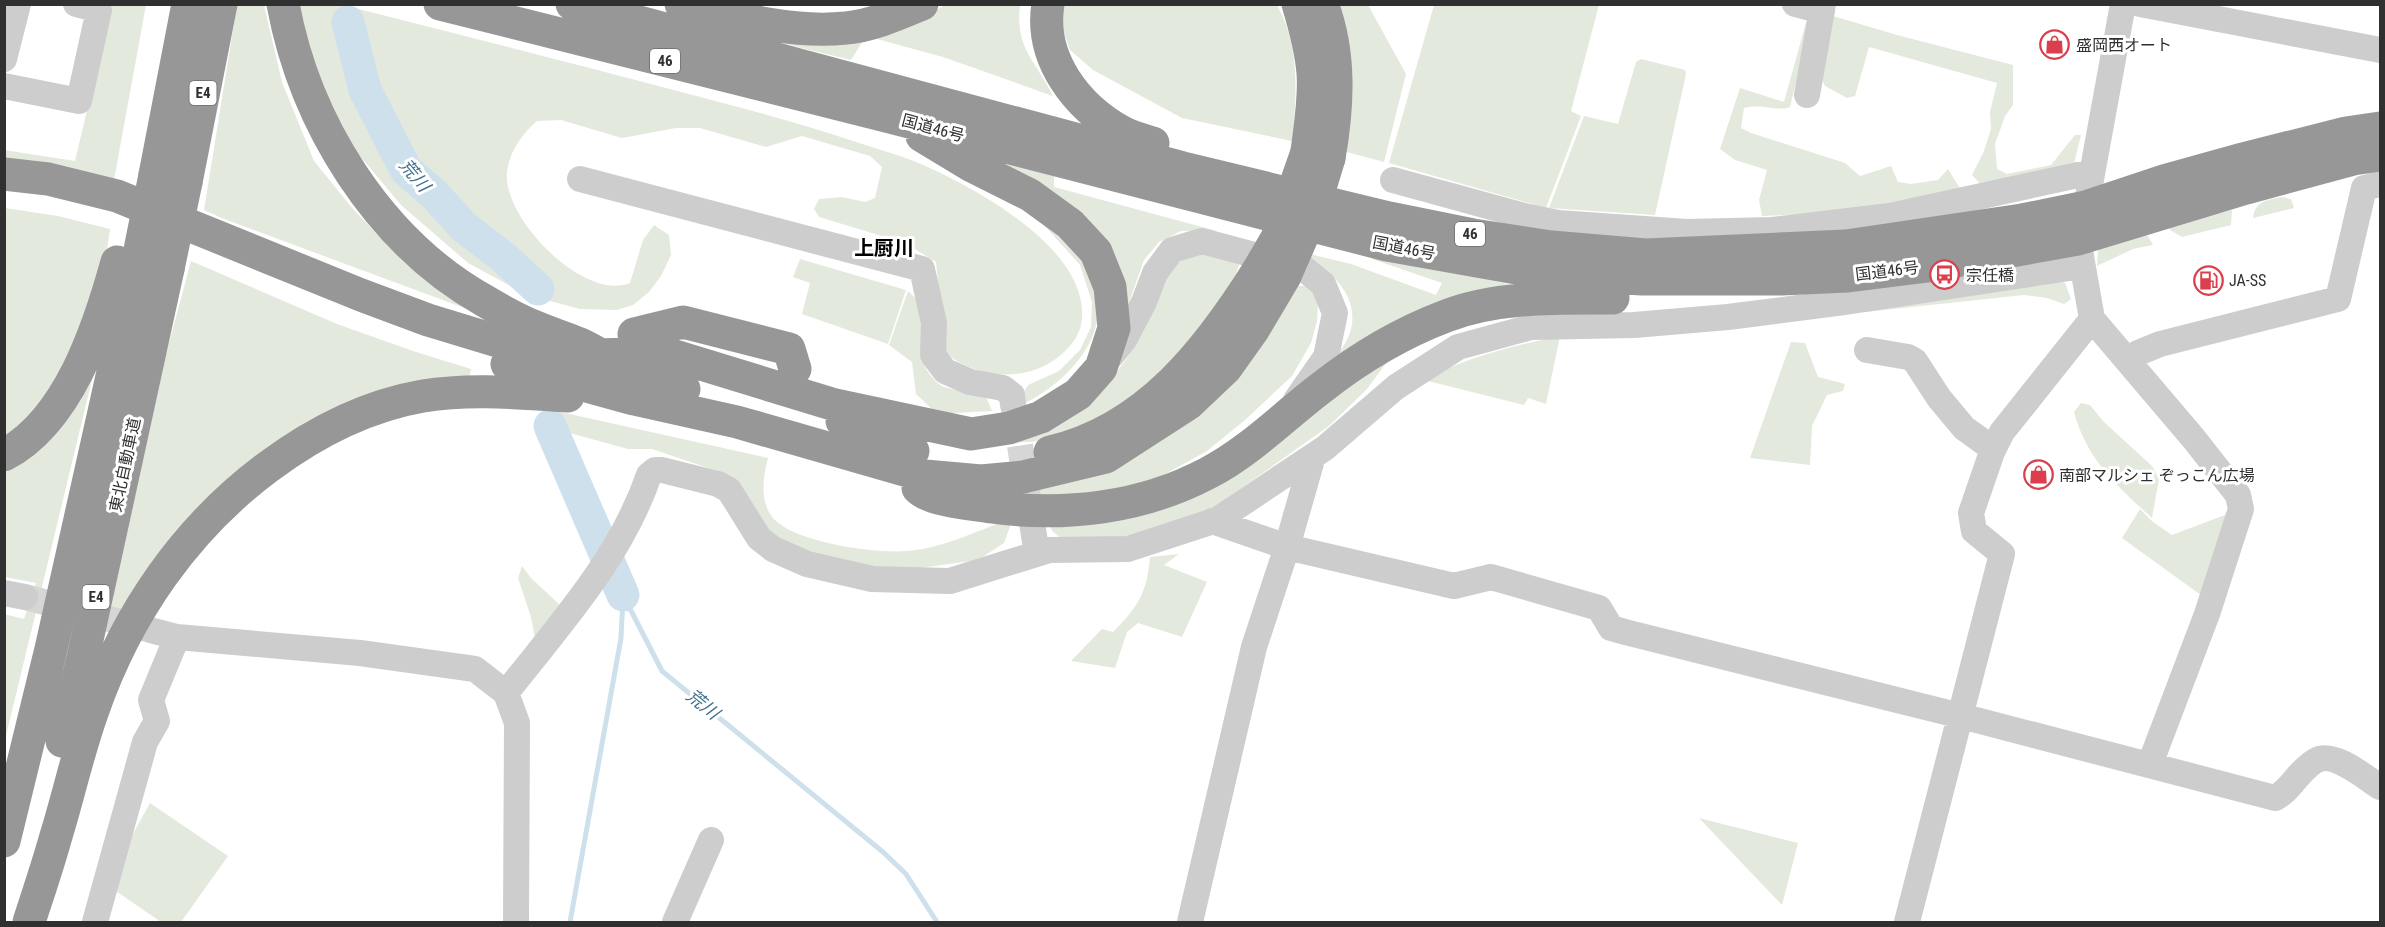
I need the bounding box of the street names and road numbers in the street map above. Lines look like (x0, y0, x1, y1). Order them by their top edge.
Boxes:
road number: 46 (650, 49, 680, 73)
road number: E4 (190, 81, 216, 105)
street label: 国道46号 (900, 111, 966, 145)
road number: 46 (1455, 222, 1485, 246)
street label: 国道46号 (1371, 233, 1437, 263)
street label: 国道46号 (1854, 258, 1920, 284)
street label: 東北自動車道 (106, 416, 144, 514)
road number: E4 (82, 585, 110, 609)

